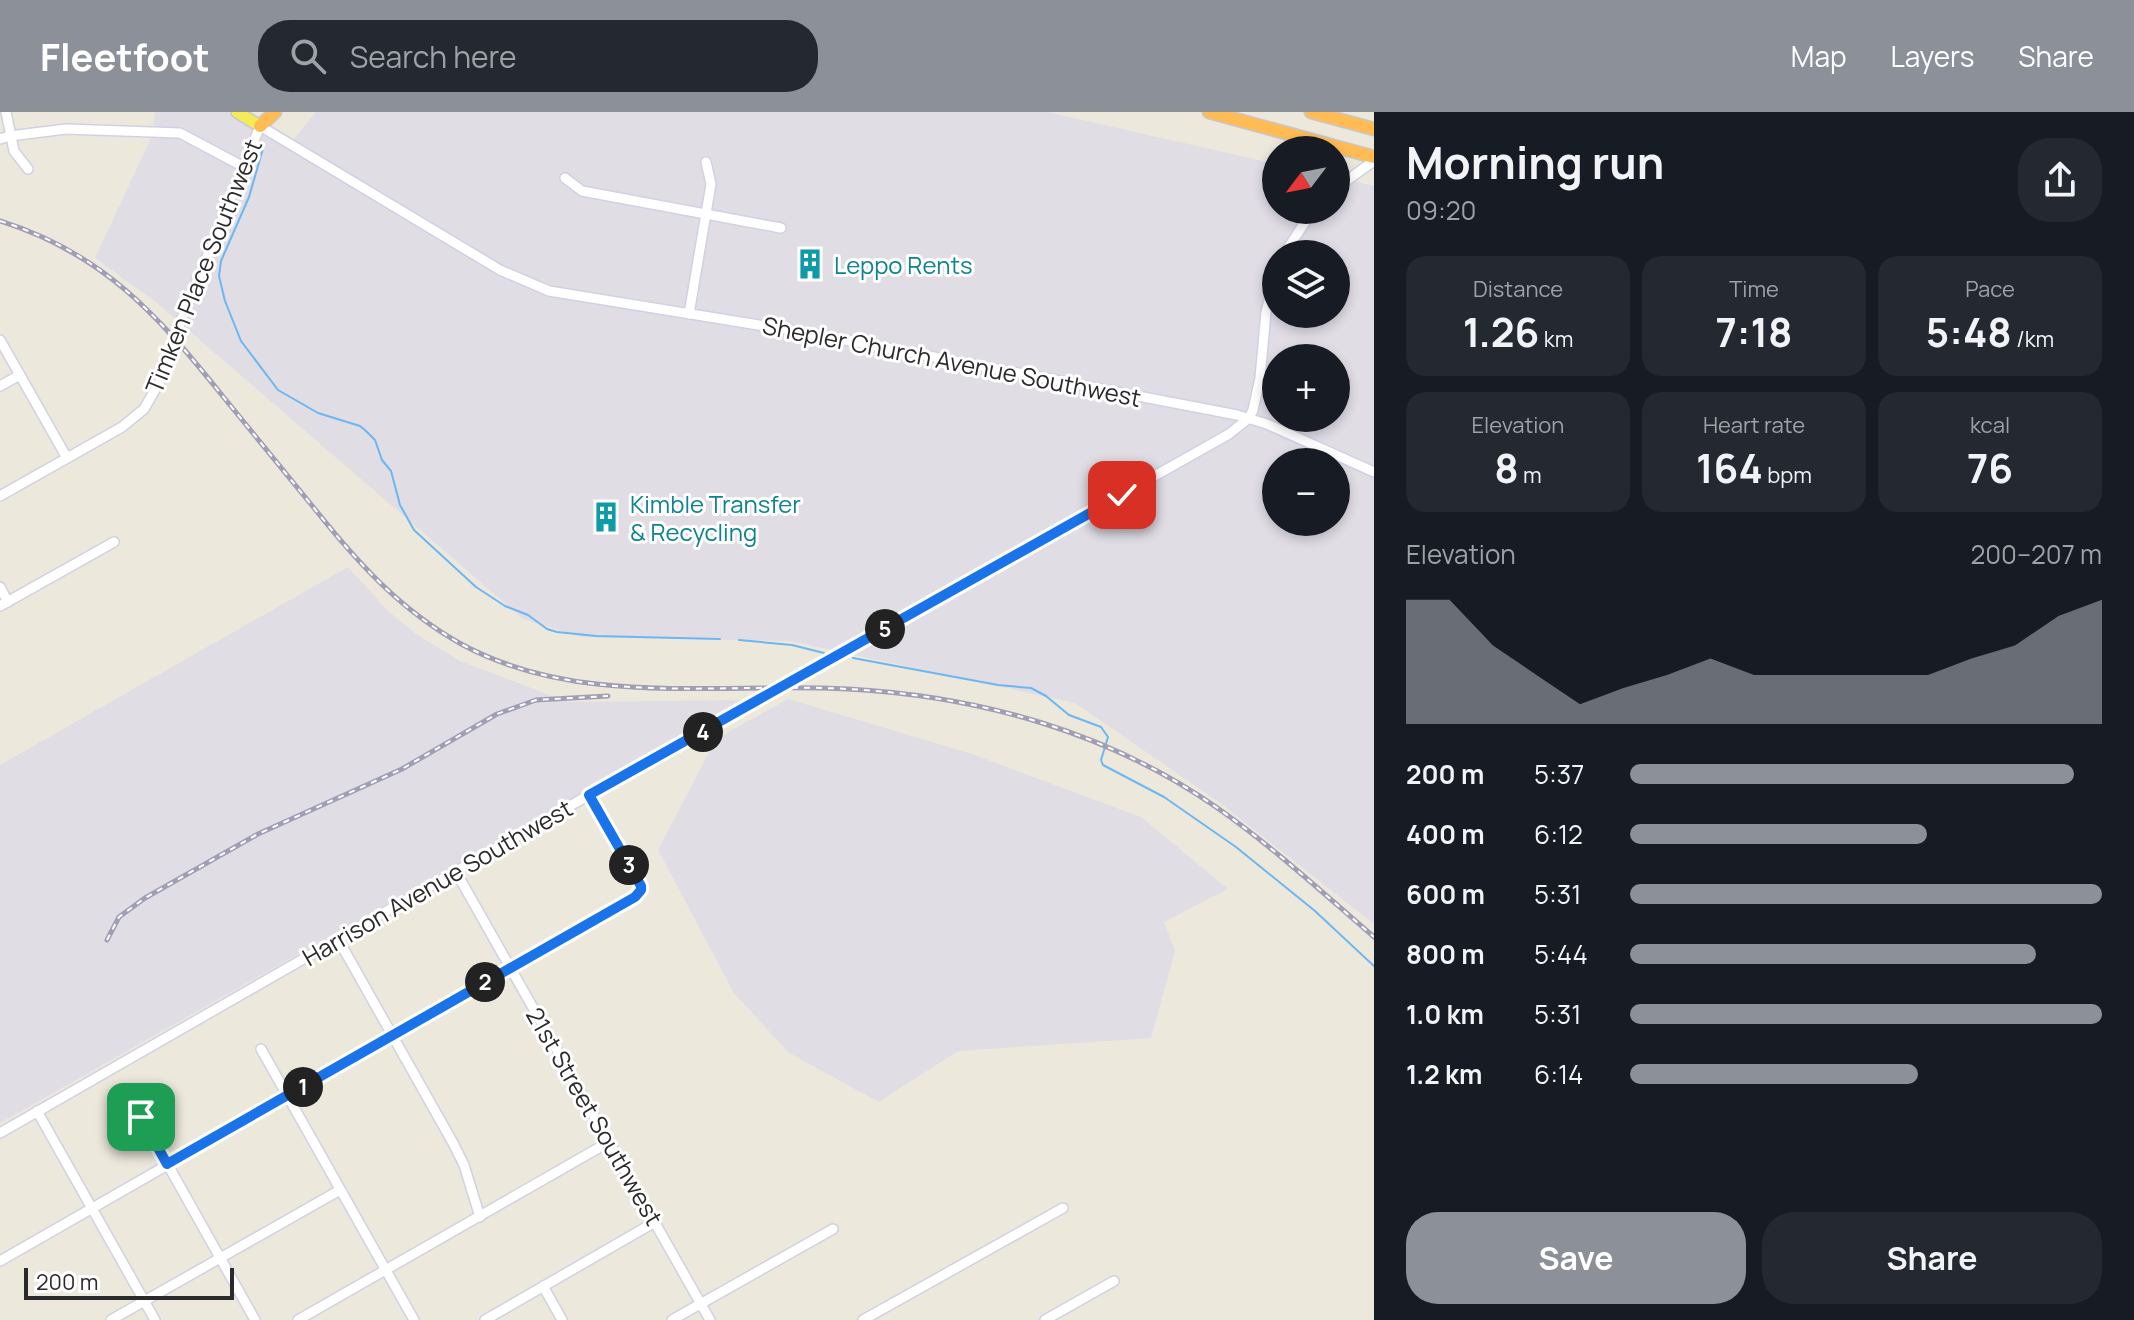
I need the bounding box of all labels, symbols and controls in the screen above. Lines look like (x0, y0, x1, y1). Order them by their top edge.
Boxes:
search box (258, 20, 818, 92)
text: Fleetfoot (40, 30, 210, 82)
icon: search (286, 34, 330, 78)
text: Search here (350, 36, 517, 77)
text: Map (1791, 37, 1847, 75)
text: Layers (1891, 37, 1974, 75)
text: Share (2018, 37, 2094, 75)
text: Morning run (1406, 132, 1664, 192)
street label: Timken Place Southwest (137, 134, 269, 398)
north arrow (1262, 136, 1350, 224)
map controls (1262, 136, 1350, 536)
button: share (2018, 138, 2102, 222)
text: 09:20 (1406, 192, 1476, 228)
button: layers (1262, 240, 1350, 328)
building icon: Leppo Rents (793, 247, 827, 281)
place label: Leppo Rents (834, 248, 973, 281)
text: Distance (1473, 274, 1563, 304)
text: Time (1729, 274, 1779, 304)
text: Pace (1965, 274, 2015, 304)
text: 1.26 (1463, 304, 1539, 359)
text: 7:18 (1715, 304, 1793, 359)
text: 5:48 (1926, 304, 2012, 359)
street label: Shepler Church Avenue Southwest (760, 308, 1144, 414)
text: km (1539, 324, 1573, 354)
text: /km (2012, 324, 2054, 354)
button: + (1262, 344, 1350, 432)
text: Elevation (1472, 410, 1564, 440)
text: Heart rate (1703, 410, 1805, 440)
text: kcal (1970, 410, 2010, 440)
text: 8 (1494, 440, 1519, 495)
text: 164 (1696, 440, 1763, 495)
text: 76 (1967, 440, 2013, 495)
button: − (1262, 448, 1350, 536)
text: m (1519, 460, 1542, 490)
text: bpm (1763, 460, 1812, 490)
pin (1088, 461, 1156, 529)
icon: check (1100, 473, 1144, 517)
place label: Kimble Transfer & Recycling (630, 487, 801, 548)
building icon: Kimble Transfer & Recycling (589, 500, 623, 534)
text: Elevation (1406, 536, 1516, 572)
text: 200–207 m (1970, 536, 2102, 572)
pin: 5 (865, 609, 905, 649)
text: 5 (879, 614, 891, 644)
pin: 4 (683, 712, 723, 752)
text: 4 (696, 717, 710, 747)
text: 200 m (1406, 756, 1484, 792)
text: 5:37 (1534, 756, 1584, 792)
street label: Harrison Avenue Southwest (296, 791, 578, 973)
text: 400 m (1406, 816, 1485, 852)
text: 6:12 (1534, 816, 1583, 852)
pin: 3 (609, 845, 649, 885)
text: 3 (623, 850, 635, 880)
text: 600 m (1406, 876, 1485, 912)
text: 5:31 (1534, 876, 1581, 912)
text: 800 m (1406, 936, 1485, 972)
text: 5:44 (1534, 936, 1588, 972)
pin: 2 (465, 962, 505, 1002)
text: 2 (478, 967, 492, 997)
text: 1.0 km (1406, 996, 1484, 1032)
text: 5:31 (1534, 996, 1581, 1032)
street label: 21st Street Southwest (519, 1001, 671, 1231)
text: 1.2 km (1406, 1056, 1482, 1092)
text: 6:14 (1534, 1056, 1583, 1092)
pin: 1 (283, 1067, 323, 1107)
text: 1 (298, 1072, 308, 1102)
pin (107, 1083, 175, 1151)
icon: arrive (119, 1095, 163, 1139)
button: Save (1406, 1212, 1746, 1304)
button: Share (1762, 1212, 2102, 1304)
scale bar (24, 1264, 234, 1300)
text: 200 m (36, 1267, 98, 1297)

